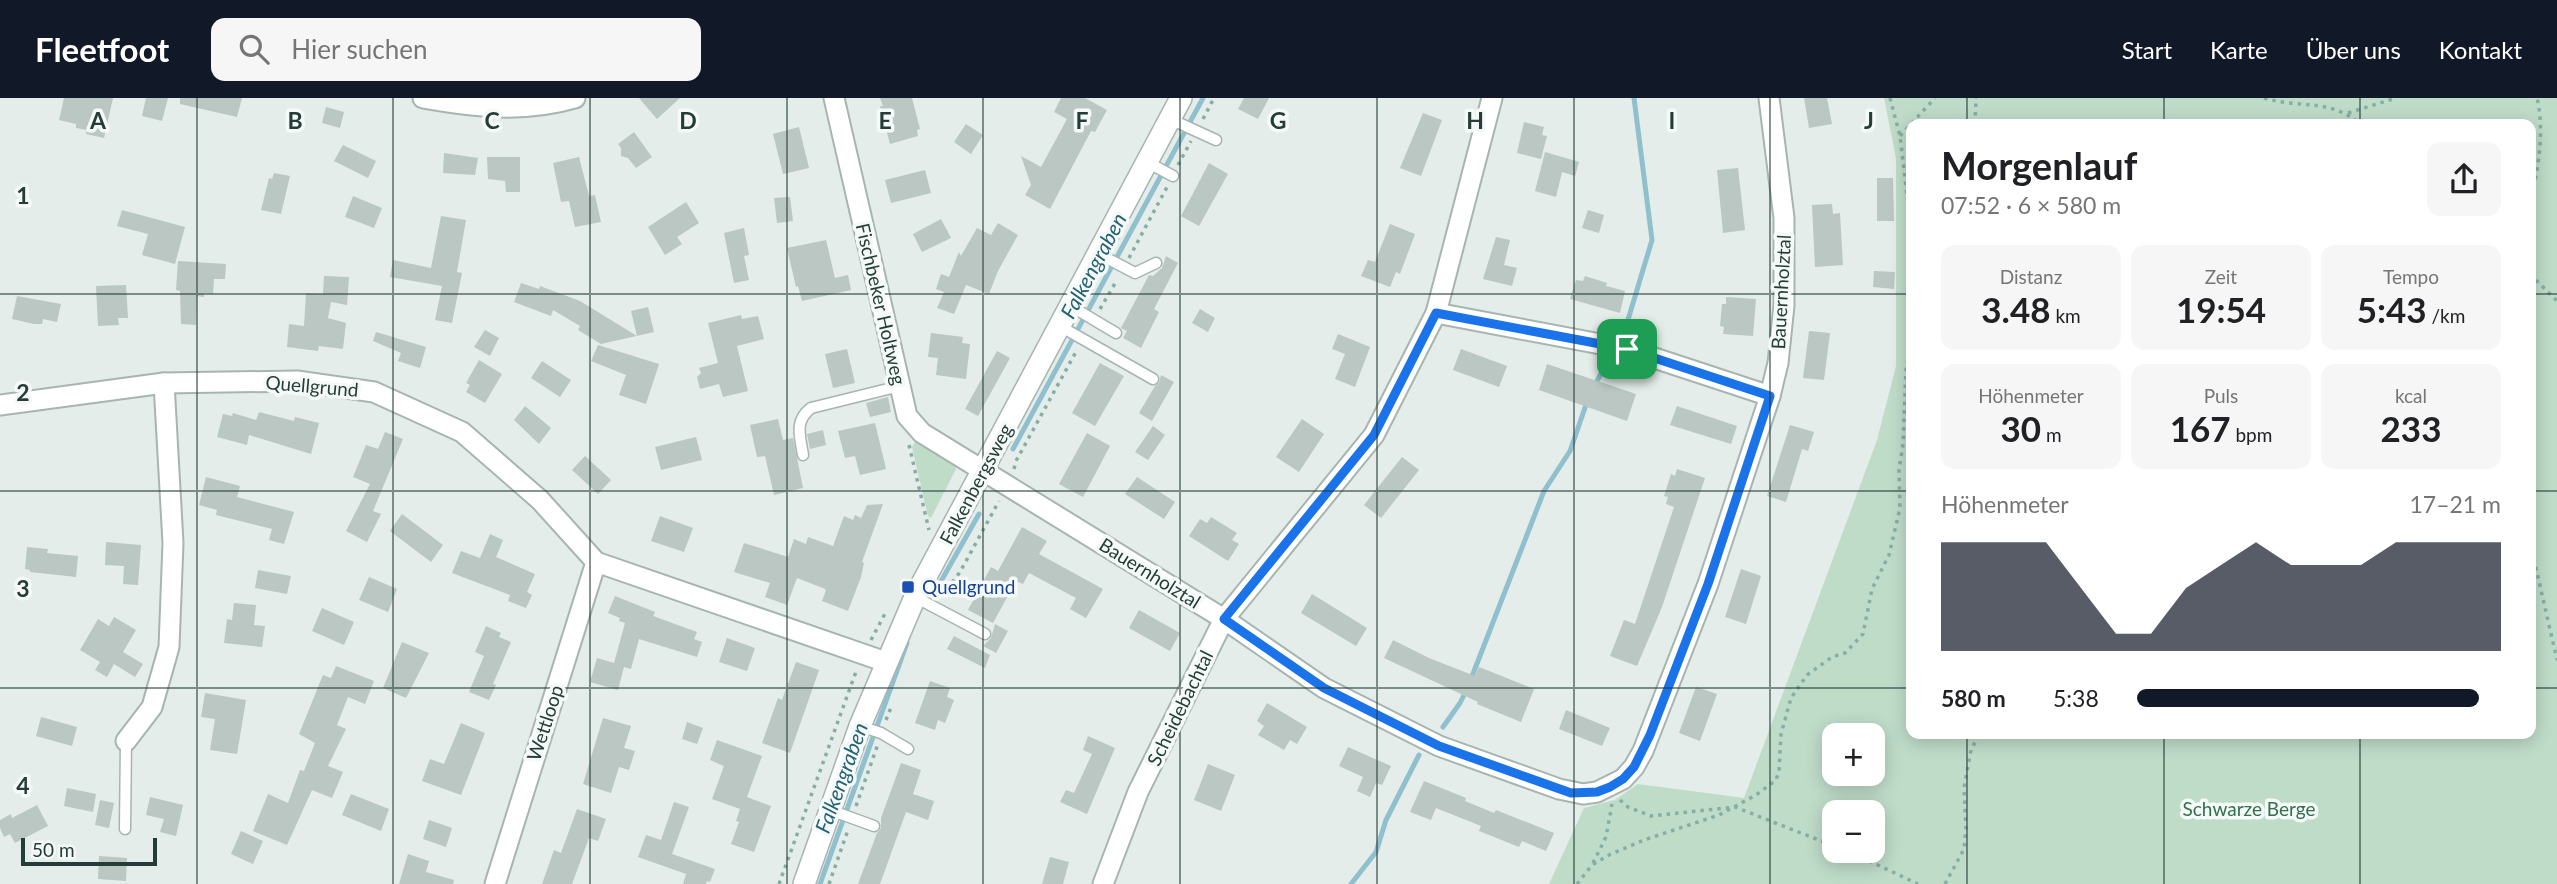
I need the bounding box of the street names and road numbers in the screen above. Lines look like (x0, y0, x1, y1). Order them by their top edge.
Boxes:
street label: Fischbeker Holtweg (852, 221, 911, 387)
street label: Bauernholztal (1766, 234, 1795, 350)
street label: Quellgrund (265, 370, 360, 401)
street label: Falkenbergsweg (934, 419, 1017, 548)
street label: Bauernholztal (1095, 532, 1205, 613)
street label: Scheidebachtal (1142, 646, 1217, 769)
street label: Wettloop (521, 682, 568, 764)

